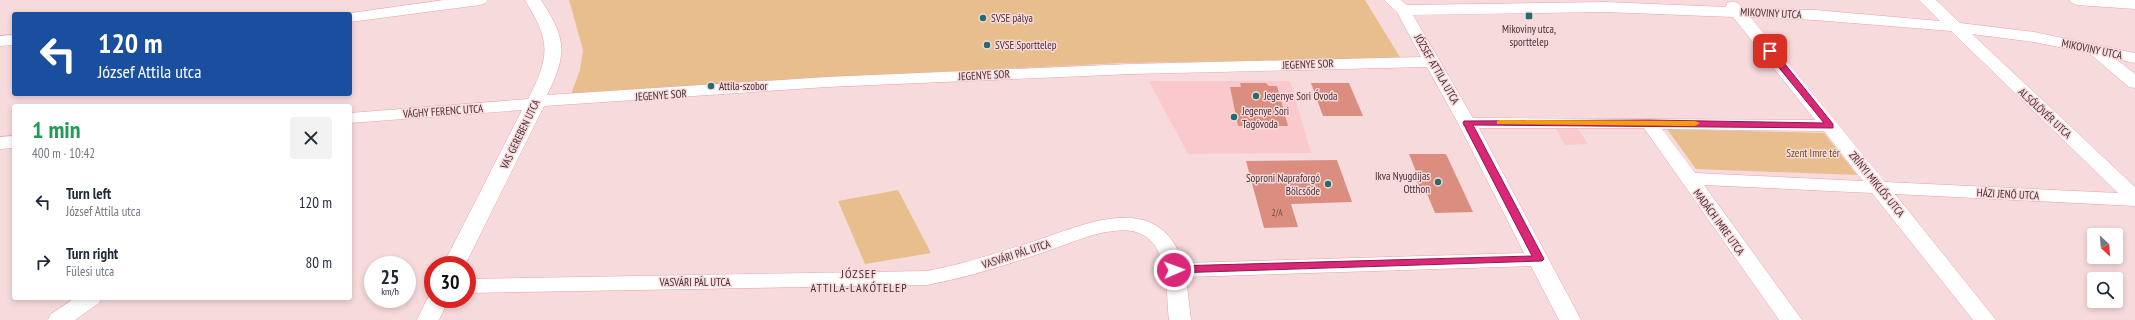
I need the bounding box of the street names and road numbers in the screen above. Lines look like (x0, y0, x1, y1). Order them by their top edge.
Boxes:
street label: MIKOVINY UTCA (1740, 4, 1803, 22)
street label: JÓZSEF ATTILA UTCA (1411, 31, 1463, 107)
street label: MIKOVINY UTCA (2060, 36, 2124, 62)
street label: JEGENYE SOR (1281, 56, 1334, 72)
street label: JEGENYE SOR (957, 67, 1010, 83)
street label: ALSÓLÖVÉR UTCA (2015, 85, 2075, 142)
street label: JEGENYE SOR (634, 86, 687, 104)
street label: VAS GEREBEN UTCA (497, 96, 543, 172)
street label: VÁGHY FERENC UTCA (401, 101, 484, 121)
street label: ZRÍNYI MIKLÓS UTCA (1846, 148, 1908, 220)
street label: HÁZI JENŐ UTCA (1976, 185, 2040, 203)
street label: MADÁCH IMRE UTCA (1690, 186, 1748, 258)
street label: VASVÁRI PÁL UTCA (979, 236, 1053, 272)
street label: VASVÁRI PÁL UTCA (659, 275, 731, 289)

